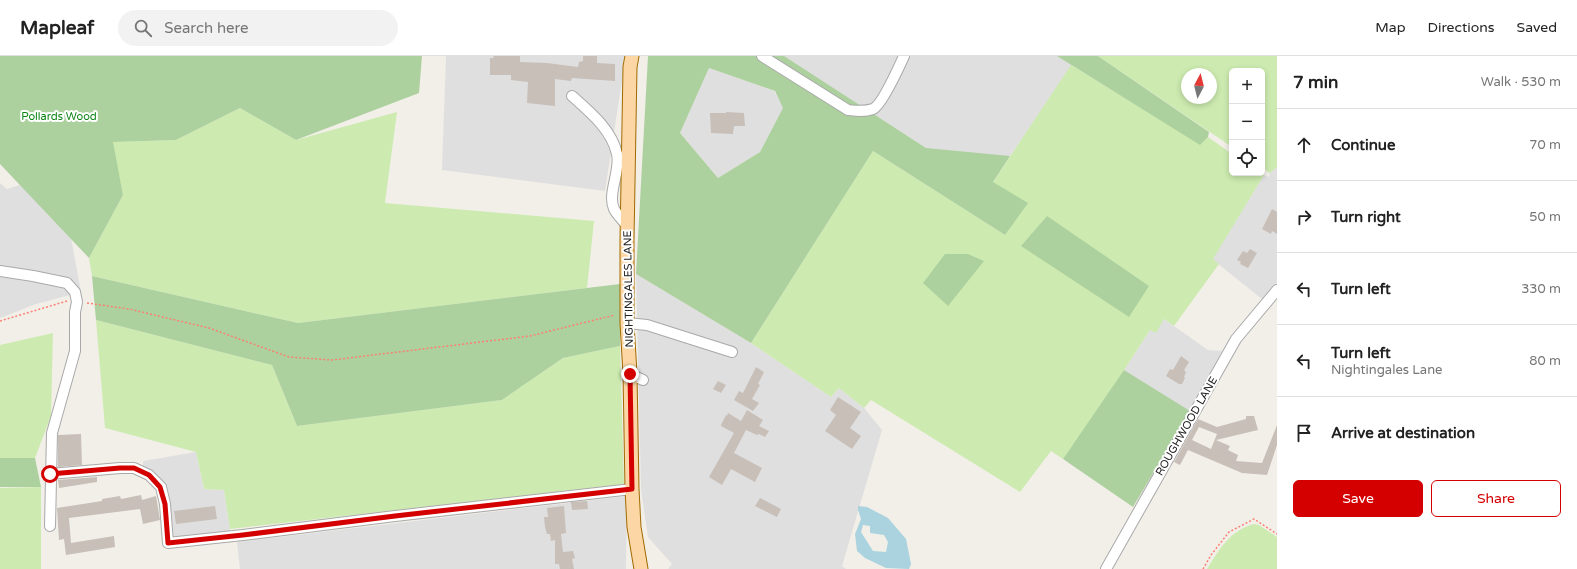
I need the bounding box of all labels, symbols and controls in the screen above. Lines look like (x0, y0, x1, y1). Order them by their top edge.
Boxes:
search box (118, 10, 398, 46)
text: Mapleaf (20, 17, 94, 39)
icon: search (132, 17, 154, 39)
text: Search here (164, 19, 249, 37)
text: Map (1375, 19, 1406, 36)
text: Directions (1428, 19, 1495, 36)
text: Saved (1517, 19, 1557, 36)
north arrow (1181, 68, 1217, 104)
map controls (1229, 68, 1265, 176)
button: + (1229, 68, 1265, 104)
text: 7 min (1293, 72, 1338, 93)
text: Walk · 530 m (1481, 74, 1561, 90)
button: − (1229, 104, 1265, 140)
park label: Pollards Wood (21, 110, 97, 123)
icon: ahead (1293, 134, 1315, 156)
text: Continue (1331, 136, 1395, 154)
text: 70 m (1529, 137, 1561, 153)
button: locate (1229, 140, 1265, 176)
icon: right (1293, 206, 1315, 228)
text: Turn right (1331, 208, 1401, 226)
text: 50 m (1529, 209, 1561, 225)
street label: NIGHTINGALES LANE (621, 230, 636, 348)
icon: left (1293, 278, 1315, 300)
text: Turn left (1331, 280, 1391, 298)
text: 330 m (1521, 281, 1561, 297)
text: Turn left (1331, 344, 1391, 362)
icon: left (1293, 350, 1315, 372)
text: 80 m (1529, 353, 1561, 369)
text: Nightingales Lane (1331, 362, 1442, 378)
route end (621, 365, 639, 383)
street label: ROUGHWOOD LANE (1153, 374, 1220, 478)
icon: arrive (1293, 422, 1315, 444)
text: Arrive at destination (1331, 424, 1475, 442)
route start (41, 465, 59, 483)
button: Save (1293, 480, 1423, 517)
button: Share (1431, 480, 1561, 517)

